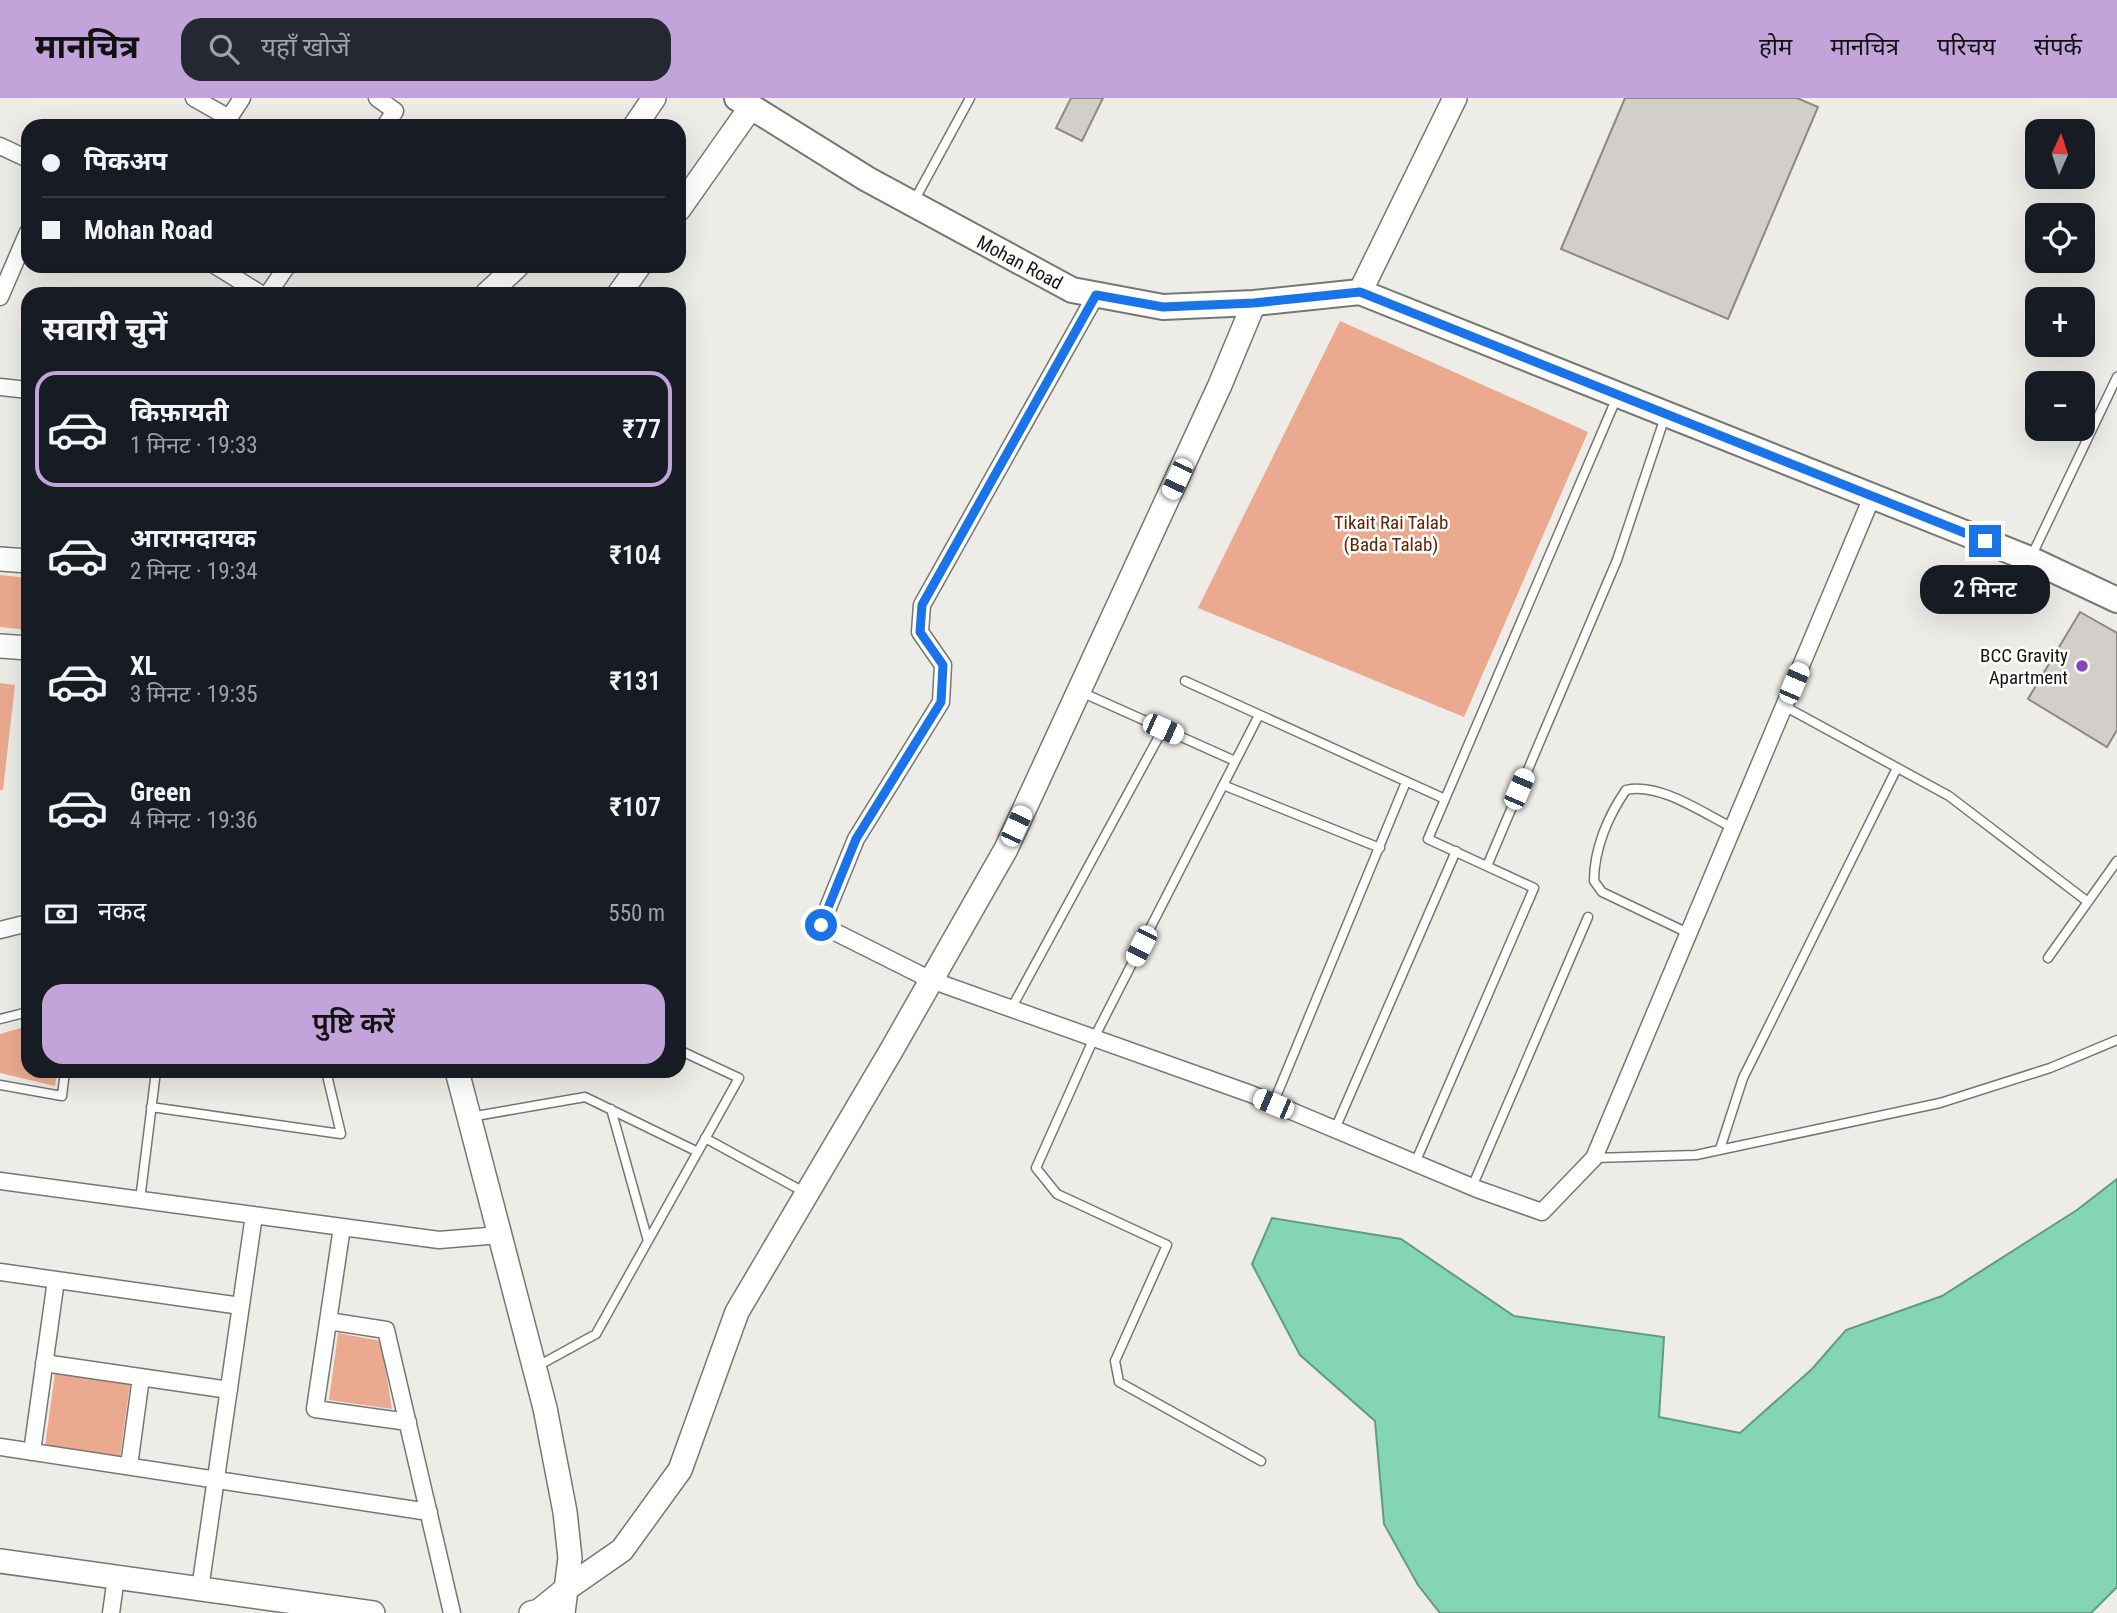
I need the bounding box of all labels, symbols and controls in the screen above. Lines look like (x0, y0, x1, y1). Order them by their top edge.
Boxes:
search box (181, 18, 671, 81)
text: मानचित्र (35, 27, 139, 66)
icon: search (205, 30, 243, 68)
text: यहाँ खोजें (261, 32, 350, 62)
text: होम (1759, 33, 1792, 61)
text: मानचित्र (1830, 33, 1899, 61)
text: परिचय (1937, 33, 1996, 61)
text: संपर्क (2034, 33, 2082, 61)
north arrow (2025, 119, 2095, 189)
map controls (2025, 119, 2095, 441)
text: पिकअप (84, 146, 167, 176)
button: locate (2025, 203, 2095, 273)
text: Mohan Road (84, 215, 213, 245)
street label: Mohan Road (973, 230, 1067, 295)
button: + (2025, 287, 2095, 357)
text: सवारी चुनें (42, 310, 167, 348)
button: − (2025, 371, 2095, 441)
text: किफ़ायती (130, 397, 229, 427)
icon: car (46, 398, 109, 461)
text: ₹77 (623, 414, 661, 444)
text: 1 मिनट · 19:33 (130, 432, 258, 459)
car (1159, 456, 1196, 502)
park label: Tikait Rai Talab (Bada Talab) (1334, 511, 1448, 556)
text: आरामदायक (130, 523, 256, 553)
icon: car (46, 524, 109, 587)
route end (1969, 525, 2001, 557)
text: ₹104 (610, 540, 661, 570)
text: 2 मिनट · 19:34 (130, 558, 258, 585)
callout: 2 मिनट (1920, 565, 2050, 614)
text: 2 मिनट (1953, 576, 2017, 603)
place label: BCC Gravity Apartment (1980, 644, 2068, 689)
icon: car (46, 650, 109, 713)
text: XL (130, 651, 157, 681)
marker: BCC Gravity Apartment (2074, 658, 2090, 674)
car (1777, 660, 1812, 706)
text: ₹131 (610, 666, 661, 696)
text: 3 मिनट · 19:35 (130, 681, 258, 708)
car (1140, 711, 1187, 747)
car (1502, 766, 1537, 812)
icon: car (46, 776, 109, 839)
text: Green (130, 777, 191, 807)
text: ₹107 (610, 792, 661, 822)
car (998, 803, 1035, 849)
text: 4 मिनट · 19:36 (130, 807, 258, 834)
icon: cash (42, 895, 80, 933)
text: नकद (98, 896, 146, 926)
text: 550 m (608, 900, 665, 927)
route start (805, 909, 837, 941)
car (1123, 923, 1160, 969)
button: पुष्टि करें (42, 984, 665, 1064)
car (1250, 1086, 1297, 1122)

